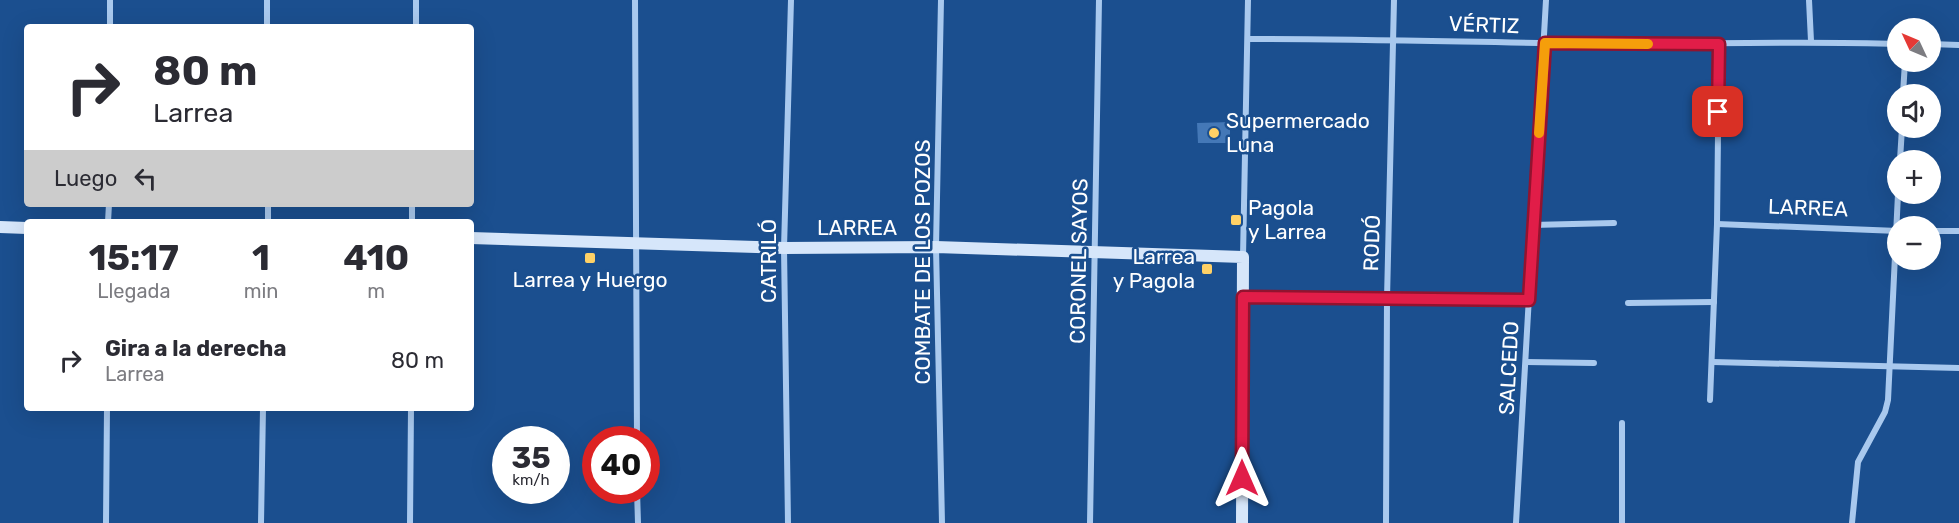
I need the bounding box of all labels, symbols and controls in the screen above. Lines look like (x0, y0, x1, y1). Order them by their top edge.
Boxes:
street label: VÉRTIZ (1448, 11, 1520, 38)
north arrow (1887, 18, 1941, 72)
map controls (1887, 18, 1941, 270)
text: 80 m (153, 46, 257, 96)
icon: right (54, 48, 132, 126)
button: sound (1887, 84, 1941, 138)
pin (1692, 86, 1743, 137)
icon: arrive (1701, 95, 1734, 128)
text: Larrea (153, 97, 233, 129)
place label: Supermercado Luna (1226, 108, 1370, 157)
marker: Supermercado Luna (1207, 126, 1221, 140)
street label: COMBATE DE LOS POZOS (910, 140, 935, 384)
button: + (1887, 150, 1941, 204)
icon: left (129, 162, 162, 195)
text: Luego (54, 165, 117, 192)
street label: CORONEL SAYOS (1065, 178, 1092, 344)
street label: LARREA (1768, 194, 1849, 221)
place label: Pagola y Larrea (1248, 195, 1327, 244)
marker: Pagola y Larrea (1229, 213, 1243, 227)
street label: RODÓ (1358, 214, 1385, 272)
street label: LARREA (817, 215, 897, 240)
button: − (1887, 216, 1941, 270)
street label: CATRILÓ (756, 219, 781, 303)
text: 15:17 (89, 236, 179, 279)
text: 1 (252, 236, 270, 279)
text: 410 (343, 236, 409, 279)
place label: Larrea y Pagola (1113, 244, 1195, 293)
marker: Larrea y Huergo (583, 251, 597, 265)
marker: Larrea y Pagola (1200, 262, 1214, 276)
place label: Larrea y Huergo (512, 267, 668, 292)
text: Llegada (97, 279, 170, 303)
text: min (244, 279, 278, 303)
text: m (367, 279, 385, 303)
street label: SALCEDO (1494, 320, 1523, 416)
text: Gira a la derecha (105, 335, 286, 362)
icon: right (54, 344, 87, 377)
text: 80 m (391, 347, 444, 374)
text: Larrea (105, 362, 165, 386)
speed limit sign: 40 (582, 426, 660, 504)
text: 35 (511, 440, 551, 476)
position arrow (1210, 446, 1274, 510)
text: km/h (512, 471, 550, 489)

